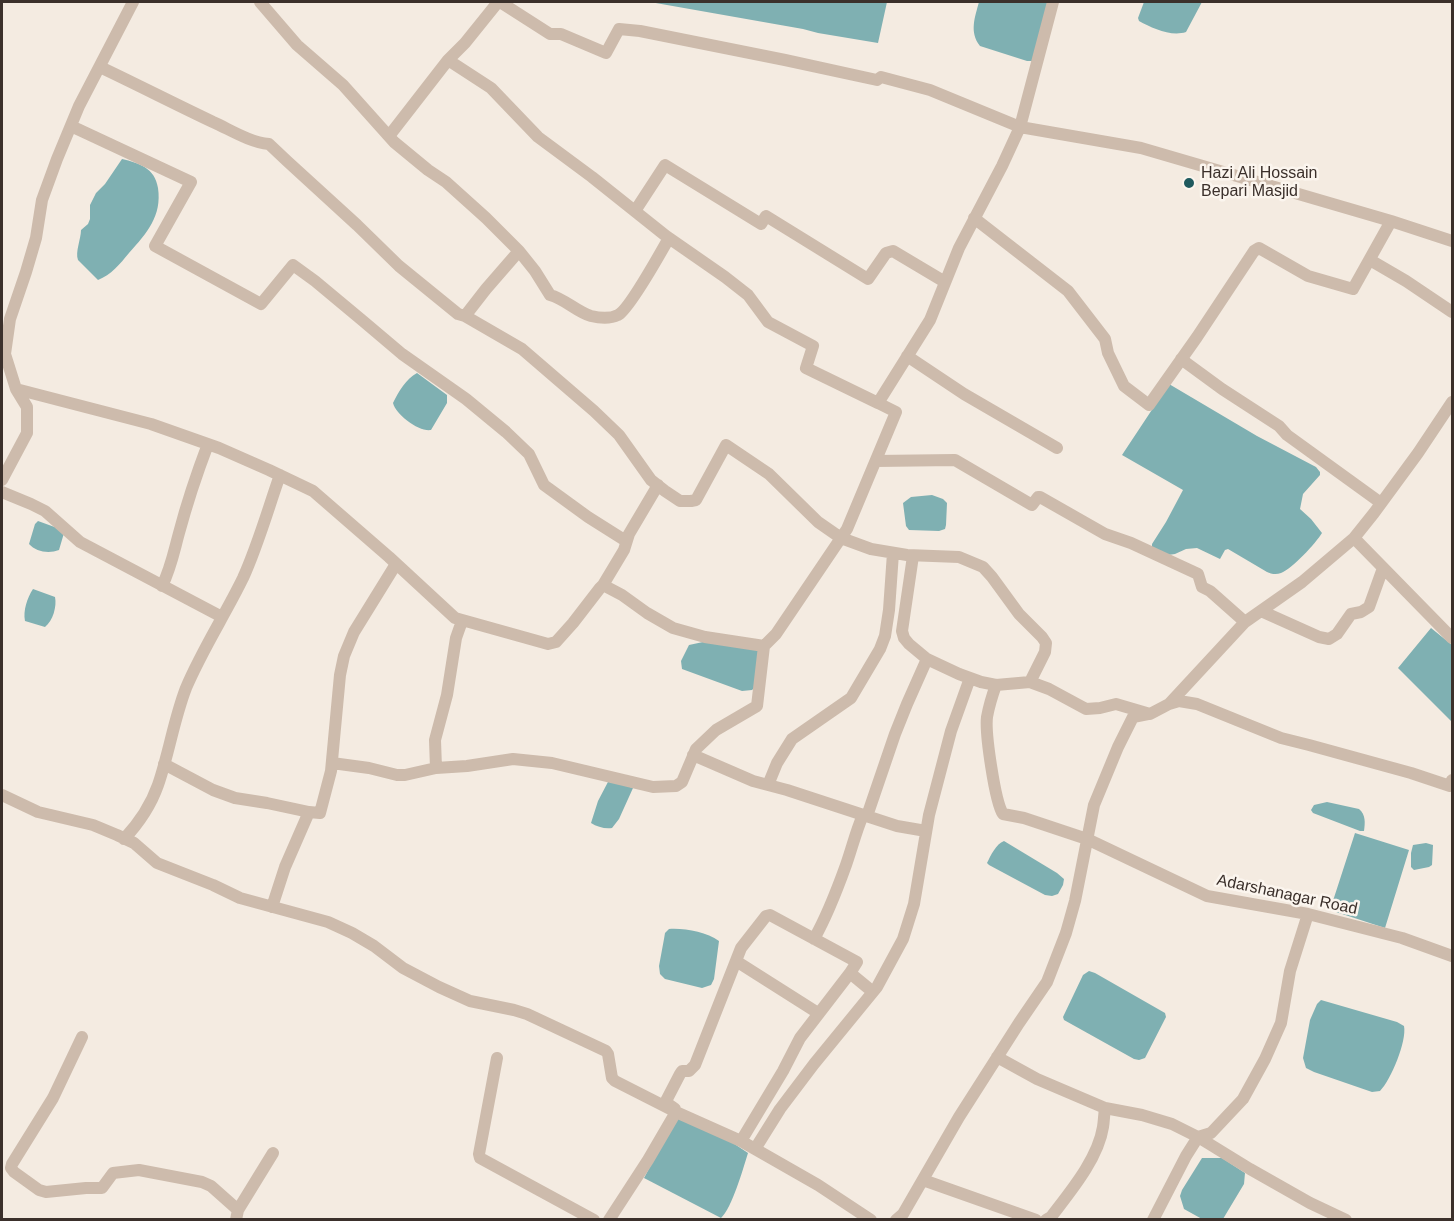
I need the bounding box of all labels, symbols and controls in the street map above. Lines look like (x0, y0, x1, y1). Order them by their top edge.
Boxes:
place label: Hazi Ali Hossain Bepari Masjid (1201, 164, 1317, 202)
marker: Hazi Ali Hossain Bepari Masjid (1182, 176, 1196, 190)
street label: Adarshanagar Road (1215, 871, 1359, 919)

